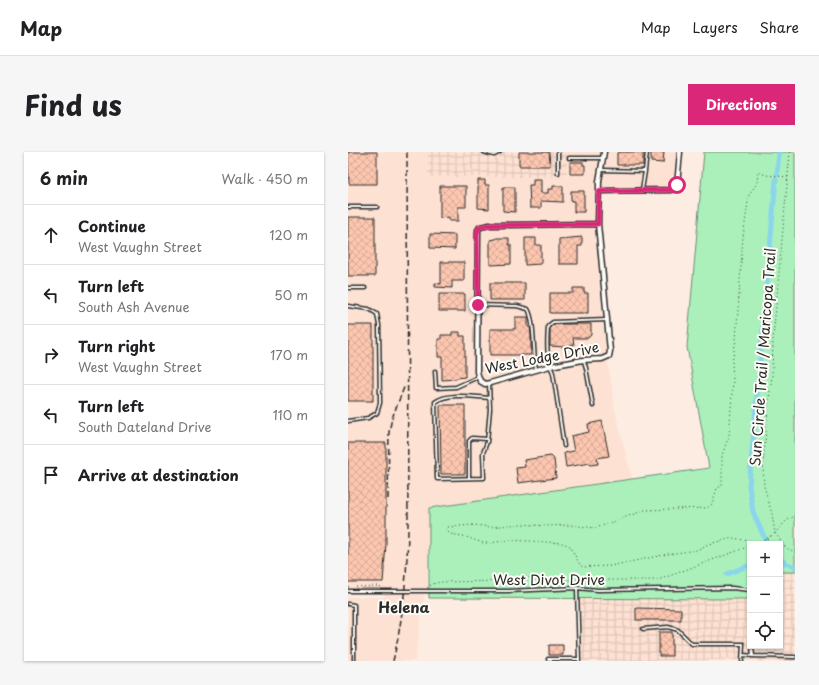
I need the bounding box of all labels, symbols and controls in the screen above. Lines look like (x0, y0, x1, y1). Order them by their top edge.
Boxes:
text: Map (20, 14, 62, 42)
text: Map (641, 17, 671, 38)
text: Layers (693, 17, 738, 38)
text: Share (760, 17, 799, 38)
text: Find us (24, 83, 122, 126)
button: Directions (688, 84, 795, 125)
text: 6 min (40, 165, 88, 191)
text: Walk · 450 m (222, 169, 308, 188)
route start (668, 176, 686, 194)
text: Continue (78, 214, 146, 237)
icon: ahead (40, 224, 62, 246)
text: 120 m (269, 225, 308, 244)
text: West Vaughn Street (78, 237, 202, 256)
street label: Sun Circle Trail / Maricopa Trail (744, 247, 781, 467)
text: Turn left (78, 274, 144, 297)
icon: left (40, 284, 62, 306)
text: 50 m (274, 285, 308, 304)
route end (469, 296, 487, 314)
text: South Ash Avenue (78, 297, 190, 316)
text: Turn right (78, 334, 155, 357)
street label: West Lodge Drive (483, 336, 601, 379)
icon: right (40, 344, 62, 366)
text: 170 m (270, 345, 308, 364)
text: West Vaughn Street (78, 357, 202, 376)
text: Turn left (78, 394, 144, 417)
icon: left (40, 404, 62, 426)
text: 110 m (273, 405, 308, 424)
text: South Dateland Drive (78, 417, 211, 436)
text: Arrive at destination (78, 463, 239, 486)
icon: arrive (40, 464, 62, 486)
map controls (747, 541, 783, 649)
button: + (747, 541, 783, 577)
street label: West Divot Drive (493, 569, 605, 590)
button: − (747, 577, 783, 613)
district label: Helena (378, 595, 430, 618)
button: locate (747, 613, 783, 649)

